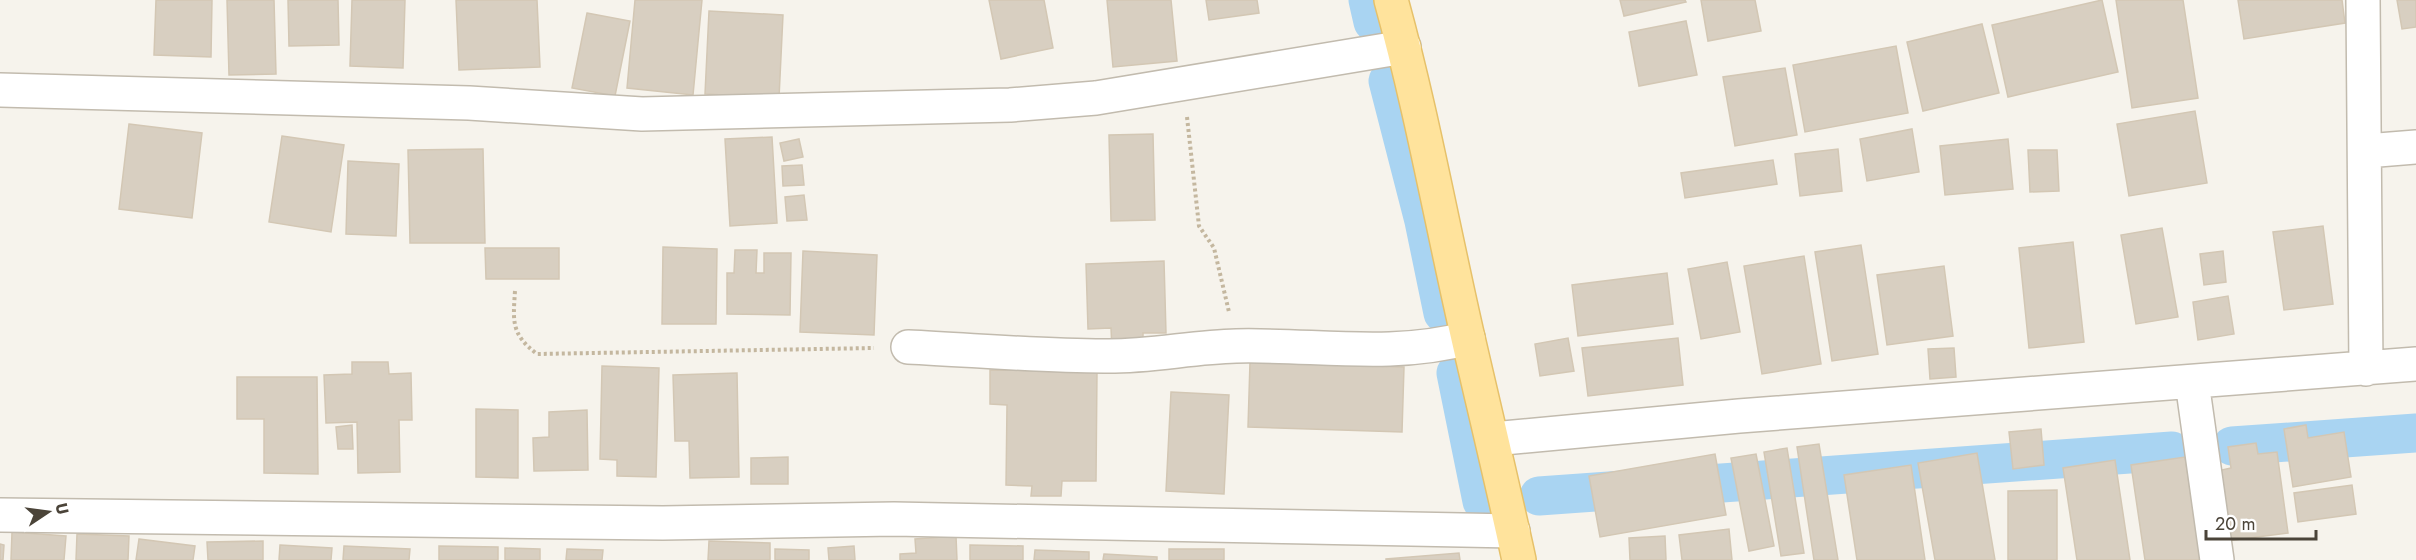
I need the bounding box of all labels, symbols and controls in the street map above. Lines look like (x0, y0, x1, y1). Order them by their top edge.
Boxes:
north arrow (18, 482, 78, 542)
text: U (50, 501, 75, 517)
scale bar (2206, 503, 2316, 541)
text: 20 m (2215, 511, 2255, 537)

